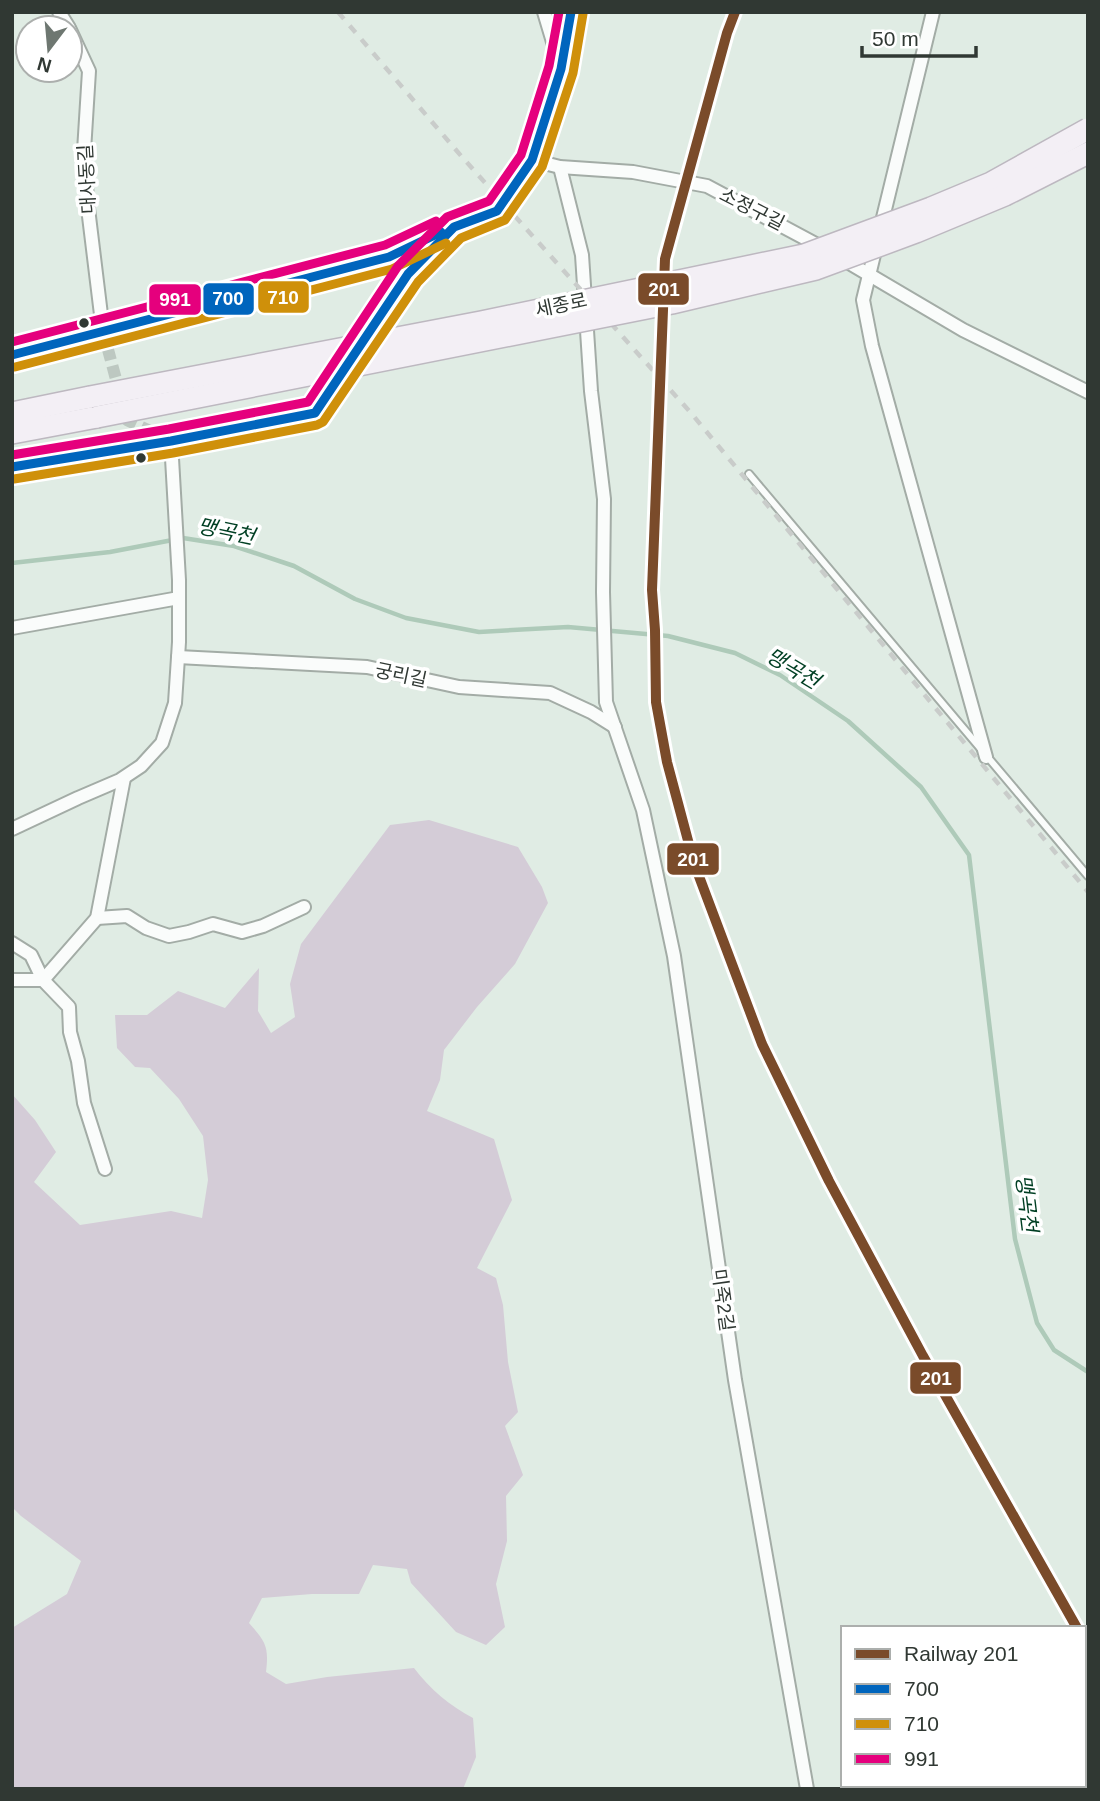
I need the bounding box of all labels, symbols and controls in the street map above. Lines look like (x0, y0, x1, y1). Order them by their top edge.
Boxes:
north arrow (14, 14, 84, 84)
scale bar (862, 14, 976, 58)
text: 50 m (872, 27, 919, 50)
text: N (35, 53, 54, 77)
street label: 대사동길 (75, 144, 99, 214)
street label: 소정구길 (716, 184, 788, 234)
line badge: 201 (637, 272, 690, 306)
text: 201 (648, 279, 680, 300)
line badge: 710 (257, 280, 310, 314)
line badge: 700 (202, 282, 255, 316)
line badge: 991 (148, 283, 202, 316)
text: 710 (267, 287, 299, 308)
text: 700 (212, 288, 244, 309)
text: 991 (159, 289, 191, 310)
street label: 세종로 (533, 289, 589, 321)
unlabelled marker (77, 316, 91, 330)
unlabelled marker (134, 451, 148, 465)
water label: 맹곡천 (195, 514, 259, 549)
water label: 맹곡천 (762, 643, 826, 694)
street label: 궁리길 (373, 659, 429, 691)
line badge: 201 (666, 842, 720, 876)
text: 201 (677, 849, 709, 870)
water label: 맹곡천 (1012, 1173, 1042, 1236)
street label: 미죽2길 (708, 1267, 738, 1333)
line badge: 201 (909, 1361, 962, 1395)
text: 201 (920, 1368, 952, 1389)
legend (841, 1626, 1086, 1787)
text: Railway 201 (904, 1642, 1018, 1665)
text: 700 (904, 1677, 939, 1700)
text: 710 (904, 1712, 939, 1735)
text: 991 (904, 1747, 939, 1770)

